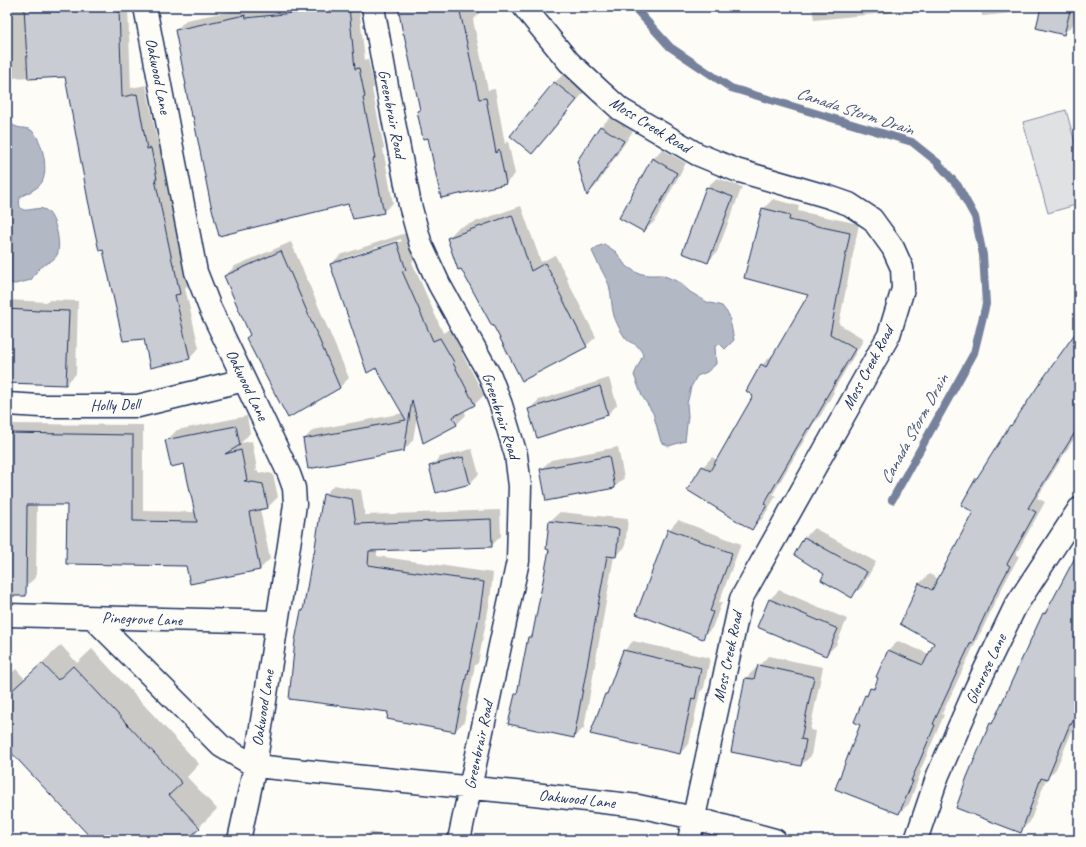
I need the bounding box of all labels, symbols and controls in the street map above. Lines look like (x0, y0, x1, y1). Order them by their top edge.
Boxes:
street label: Oakwood Lane (141, 36, 175, 117)
street label: Greenbrair Road (374, 68, 411, 163)
water label: Canada Storm Drain (794, 82, 917, 140)
street label: Moss Creek Road (606, 92, 696, 159)
street label: Moss Creek Road (838, 320, 900, 413)
street label: Oakwood Lane (221, 346, 274, 425)
water label: Canada Storm Drain (875, 369, 953, 487)
street label: Greenbrair Road (478, 370, 525, 464)
street label: Holly Dell (90, 394, 143, 416)
street label: Moss Creek Road (709, 607, 748, 704)
street label: Pinegrove Lane (102, 608, 184, 630)
street label: Glenrose Lane (961, 629, 1012, 707)
street label: Oakwood Lane (247, 667, 279, 747)
street label: Greenbrair Road (460, 696, 499, 791)
street label: Oakwood Lane (538, 785, 618, 813)

